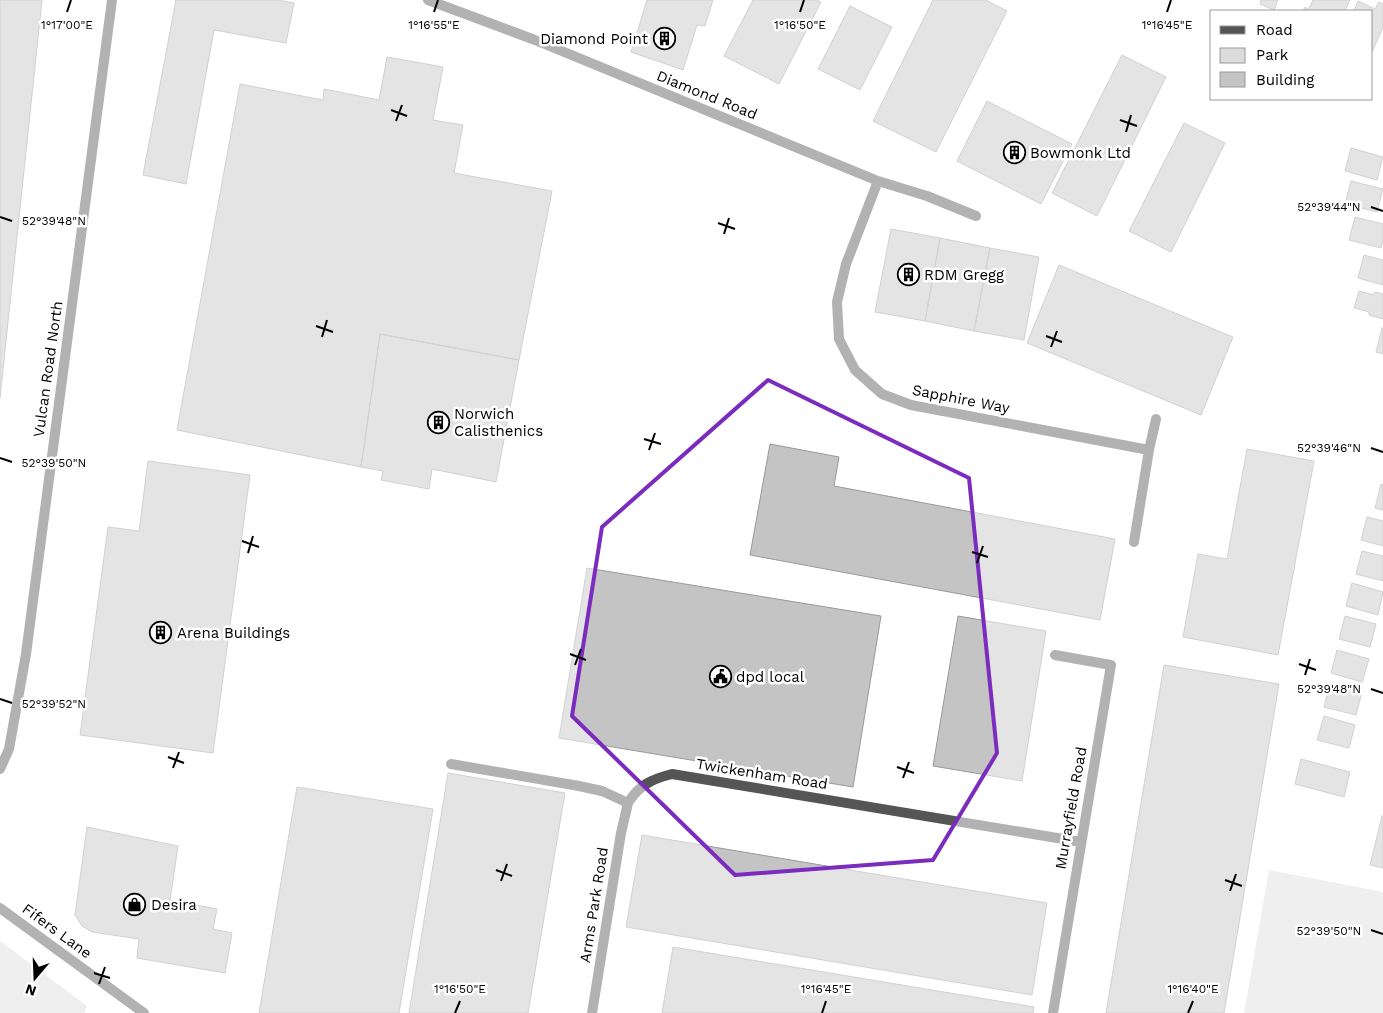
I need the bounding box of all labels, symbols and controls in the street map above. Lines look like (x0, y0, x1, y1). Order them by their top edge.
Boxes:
legend (1210, 10, 1373, 100)
text: 1°17'00"E (41, 18, 93, 32)
text: 1°16'55"E (408, 18, 460, 32)
text: 1°16'50"E (774, 18, 826, 32)
text: 1°16'45"E (1142, 18, 1193, 32)
text: Road (1256, 21, 1293, 39)
building icon: Diamond Point (652, 27, 676, 51)
place label: Diamond Point (540, 30, 649, 48)
text: Park (1256, 46, 1289, 64)
street label: Diamond Road (654, 67, 760, 123)
text: Building (1256, 71, 1314, 89)
building icon: Bowmonk Ltd (1002, 141, 1026, 165)
place label: Bowmonk Ltd (1030, 144, 1131, 162)
text: 52°39'44"N (1297, 200, 1361, 214)
text: 52°39'48"N (22, 214, 86, 228)
building icon: RDM Gregg (896, 263, 920, 287)
place label: RDM Gregg (924, 266, 1004, 284)
street label: Vulcan Road North (30, 300, 66, 438)
street label: Sapphire Way (911, 381, 1012, 417)
place label: Norwich Calisthenics (454, 405, 543, 440)
building icon: Norwich Calisthenics (426, 411, 450, 435)
text: 52°39'46"N (1297, 441, 1361, 455)
text: 52°39'50"N (22, 456, 86, 470)
building icon: Arena Buildings (149, 621, 173, 645)
place label: Arena Buildings (177, 624, 290, 642)
public building icon: dpd local (708, 665, 732, 689)
place label: dpd local (736, 668, 805, 686)
text: 52°39'48"N (1297, 682, 1361, 696)
text: 52°39'52"N (22, 697, 86, 711)
street label: Murrayfield Road (1051, 745, 1091, 871)
street label: Twickenham Road (695, 755, 829, 793)
street label: Arms Park Road (576, 846, 612, 964)
shop icon: Desira (123, 893, 147, 917)
place label: Desira (151, 896, 197, 914)
street label: Fifers Lane (19, 900, 95, 962)
text: 52°39'50"N (1297, 924, 1361, 938)
north arrow (10, 953, 60, 1003)
text: N (23, 981, 38, 1000)
text: 1°16'50"E (434, 982, 486, 996)
text: 1°16'45"E (801, 982, 852, 996)
text: 1°16'40"E (1167, 982, 1219, 996)

